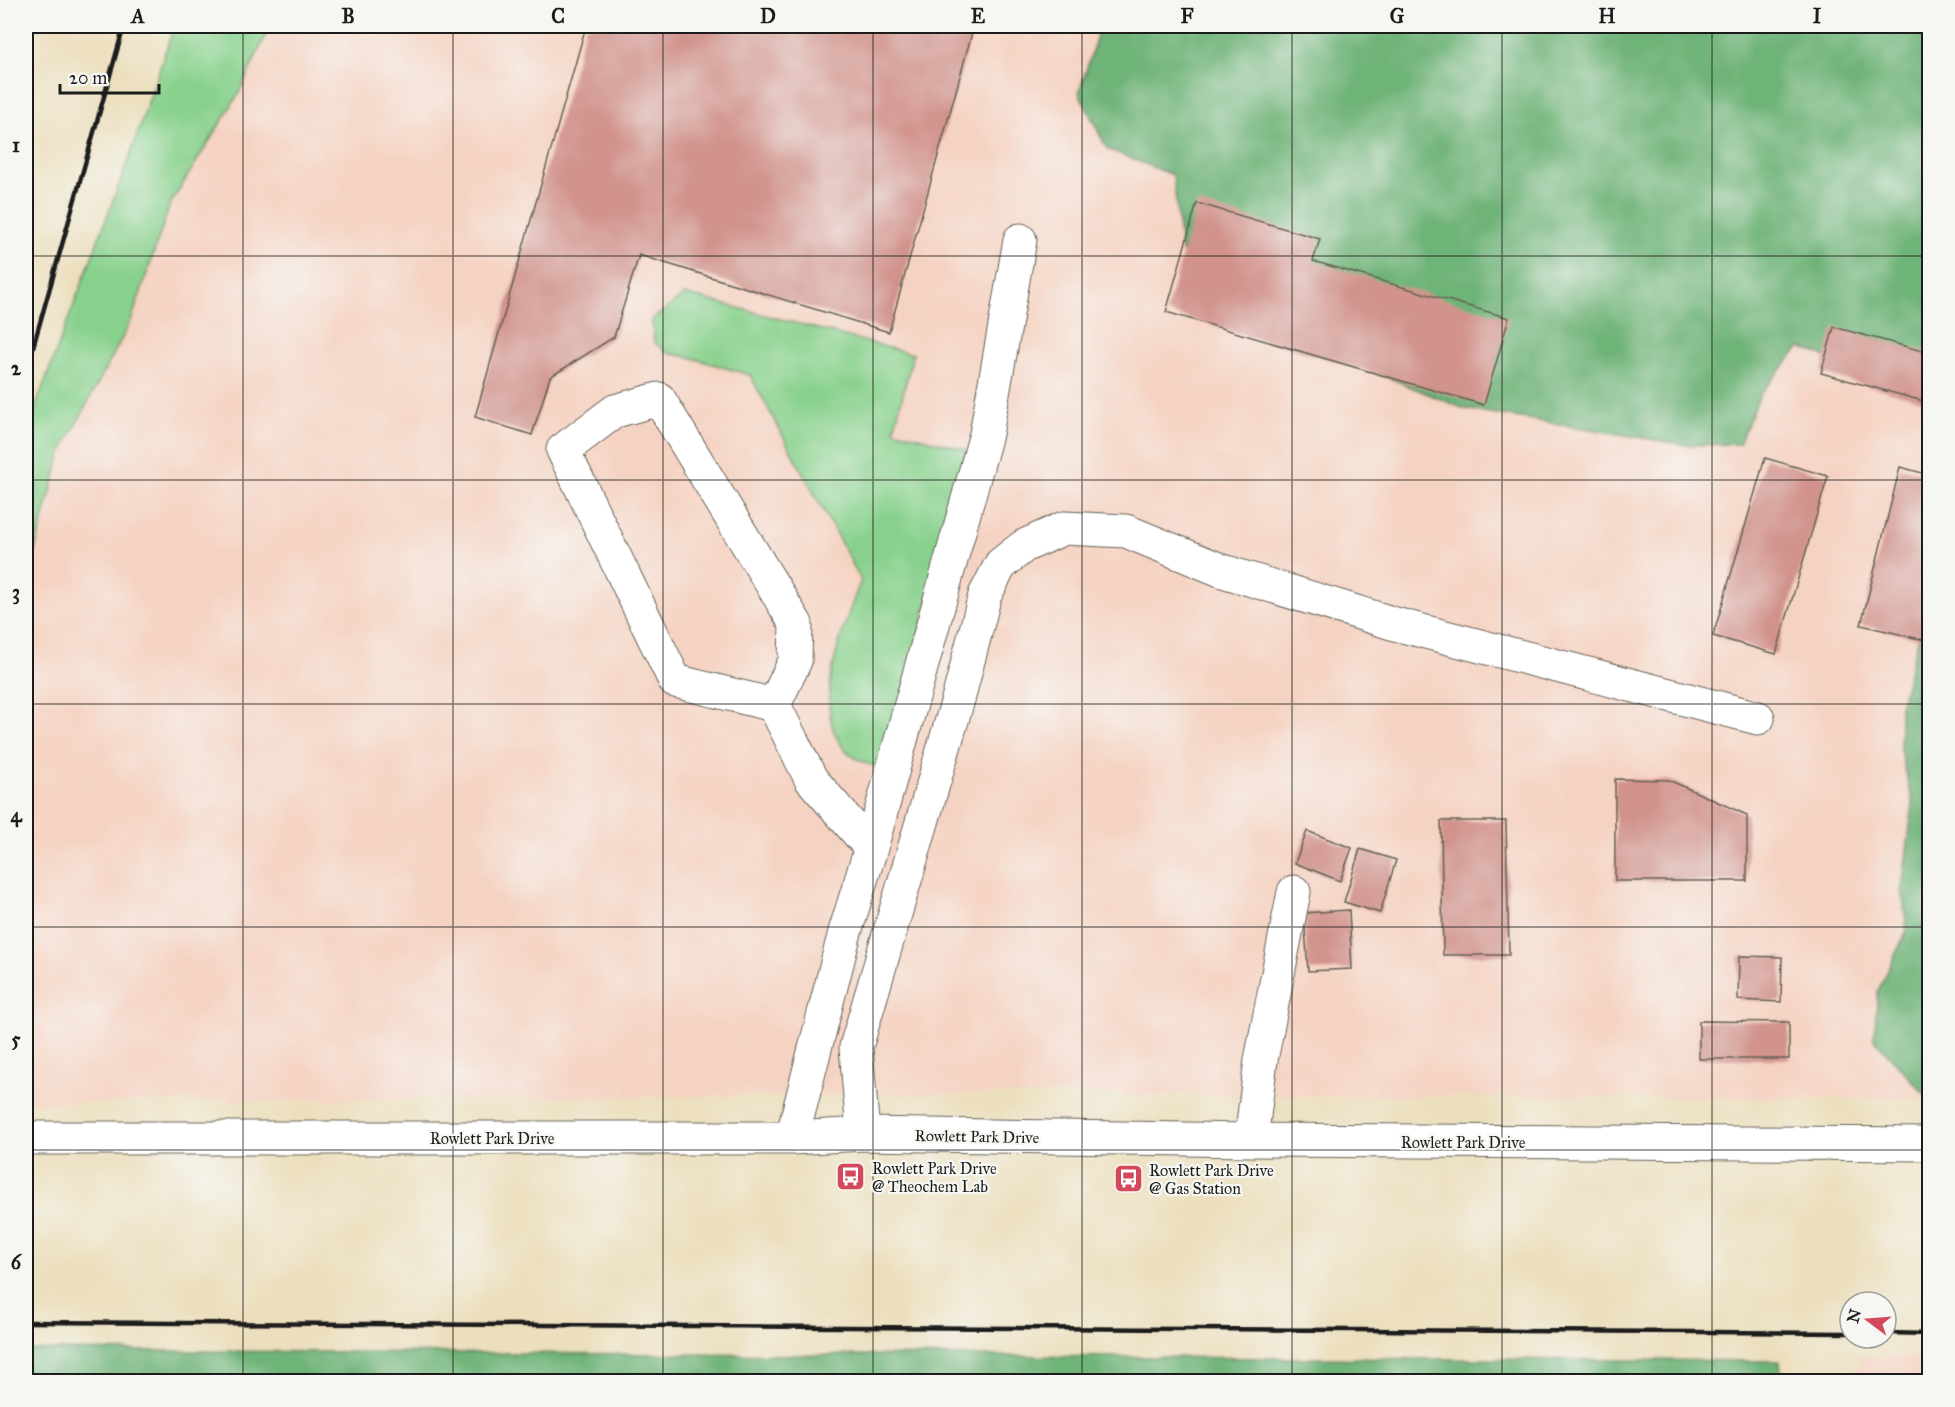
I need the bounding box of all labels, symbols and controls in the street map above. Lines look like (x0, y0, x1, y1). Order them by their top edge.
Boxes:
text: A (129, 4, 145, 28)
text: B (341, 4, 355, 28)
text: C (551, 4, 565, 28)
text: D (760, 4, 776, 28)
text: E (971, 4, 986, 28)
text: F (1180, 4, 1194, 28)
text: G (1390, 4, 1405, 28)
text: H (1598, 4, 1616, 28)
text: I (1813, 4, 1822, 28)
scale bar (60, 57, 159, 95)
text: 20 m (69, 67, 107, 89)
text: 1 (12, 133, 20, 157)
text: 2 (11, 356, 22, 380)
text: 3 (12, 580, 20, 605)
text: 4 (10, 803, 22, 828)
text: 5 (11, 1027, 21, 1051)
street label: Rowlett Park Drive (914, 1126, 1040, 1147)
street label: Rowlett Park Drive (430, 1129, 555, 1148)
street label: Rowlett Park Drive (1401, 1133, 1526, 1152)
place label: Rowlett Park Drive @ Theochem Lab (872, 1159, 997, 1196)
bus stop icon: Rowlett Park Drive @ Theochem Lab (835, 1161, 867, 1193)
place label: Rowlett Park Drive @ Gas Station (1149, 1161, 1274, 1198)
bus stop icon: Rowlett Park Drive @ Gas Station (1112, 1163, 1144, 1195)
text: 6 (11, 1250, 23, 1274)
north arrow (1838, 1290, 1898, 1350)
text: N (1843, 1306, 1865, 1325)

